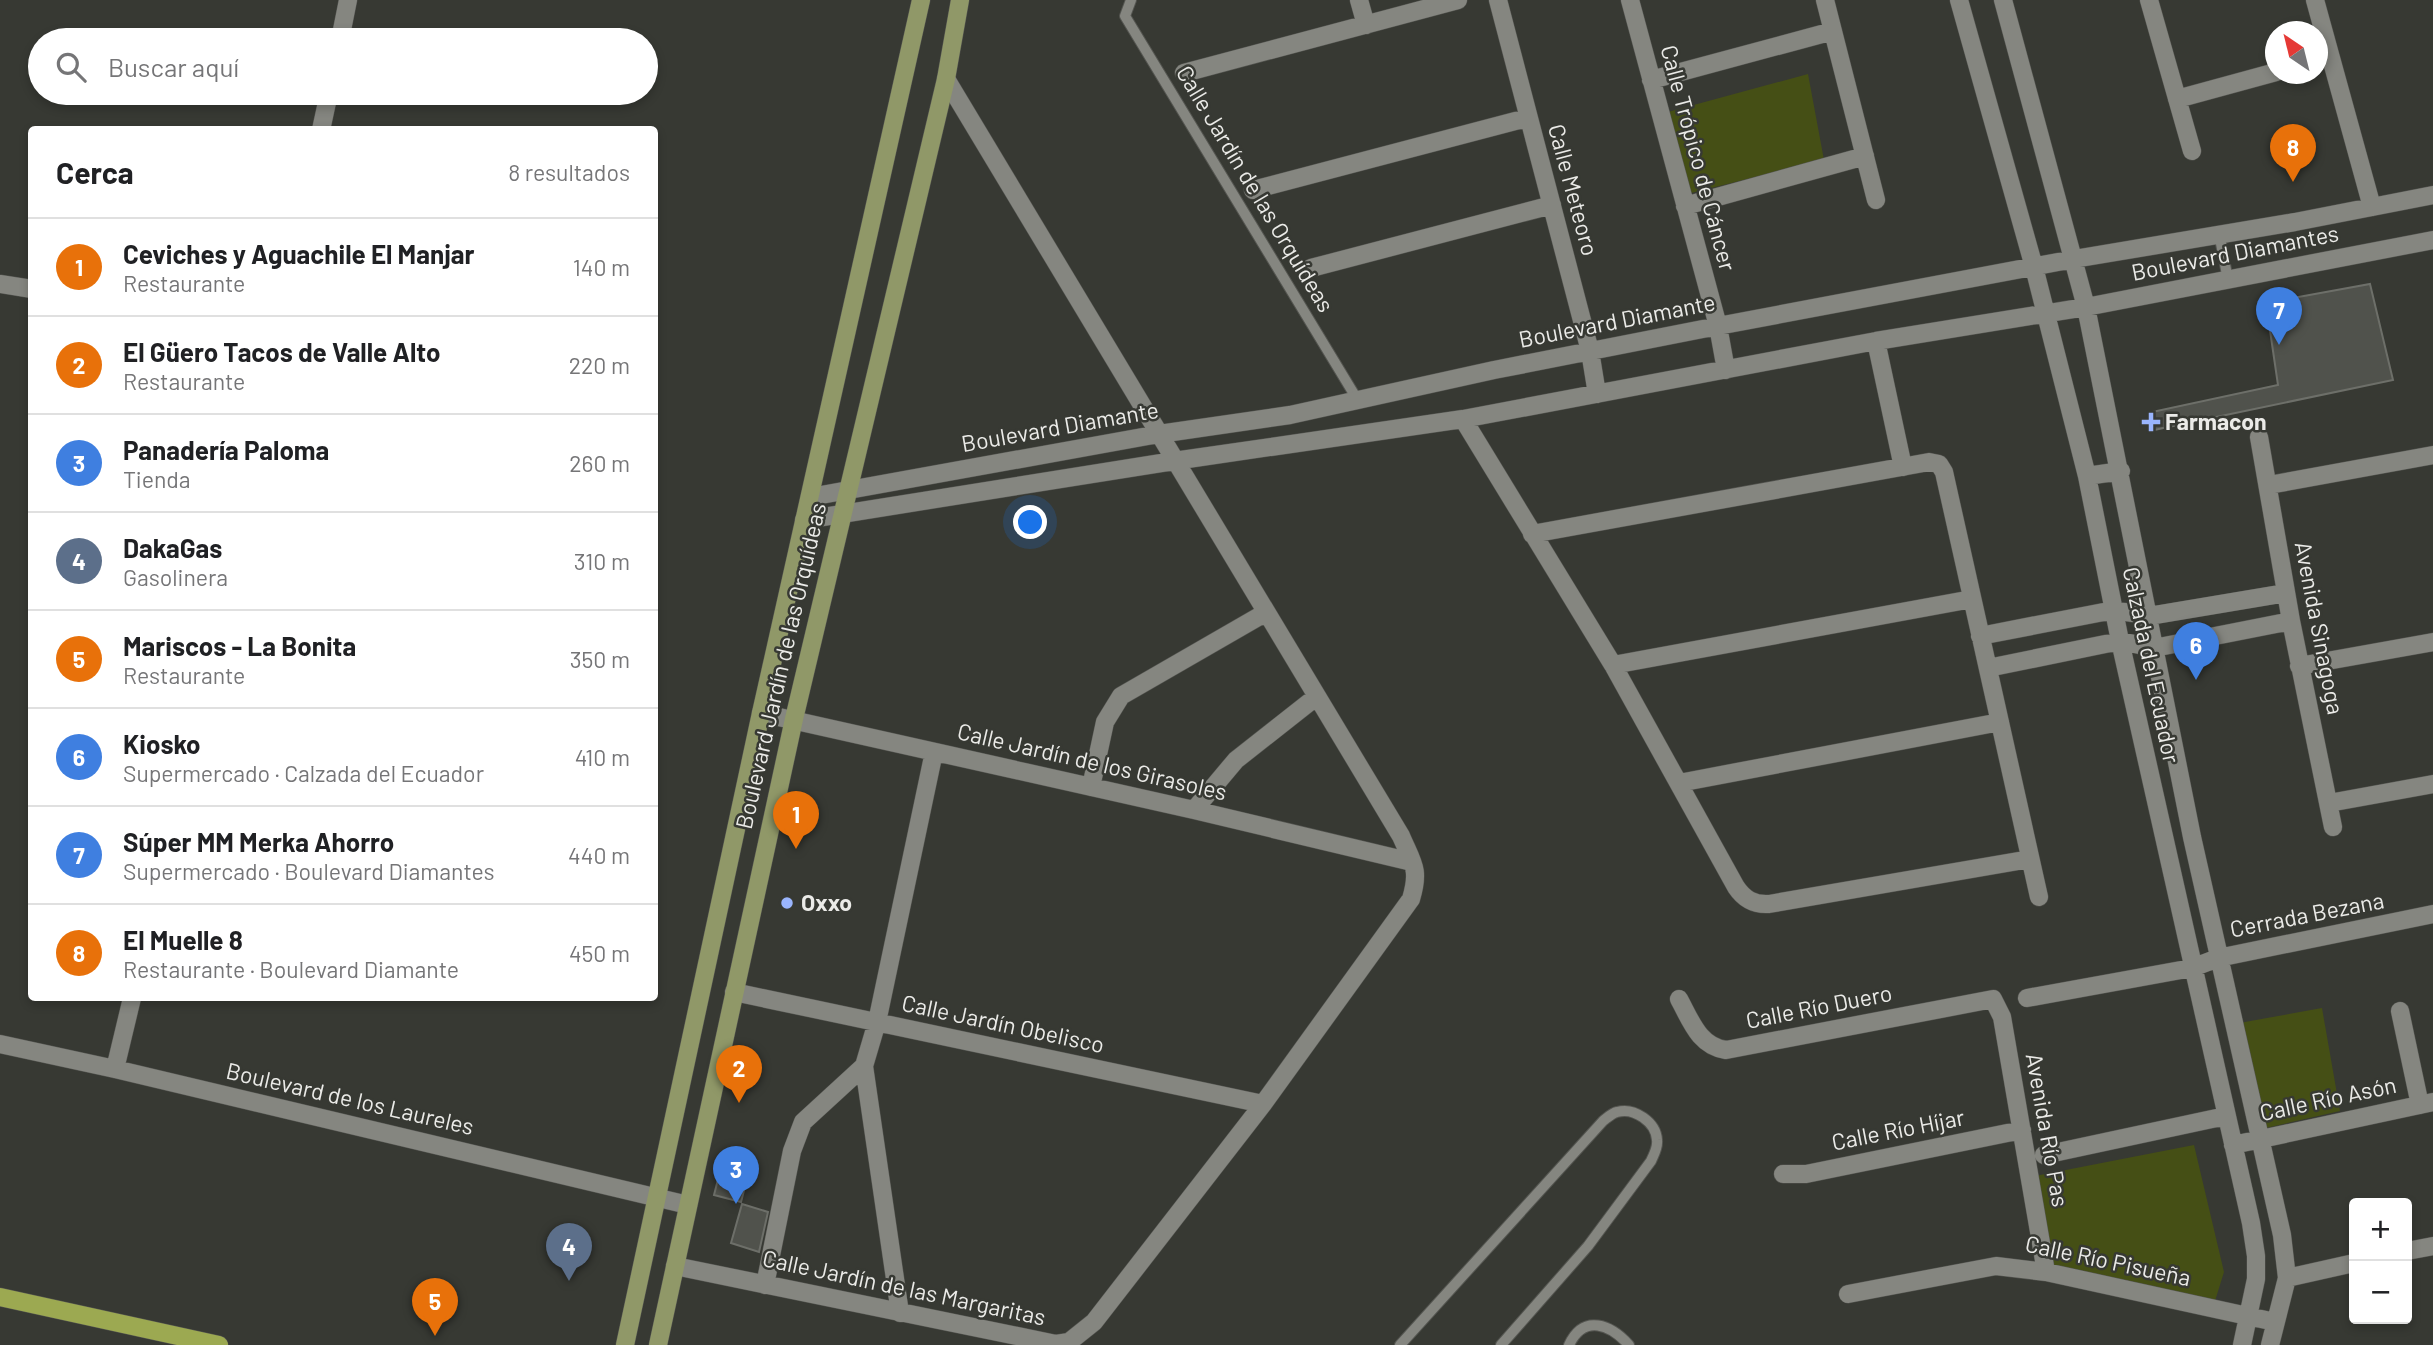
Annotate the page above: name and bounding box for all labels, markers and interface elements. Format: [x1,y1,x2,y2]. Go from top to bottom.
north arrow [2265,21,2328,84]
search box [28,28,658,105]
street label: Calle Trópico de Cáncer [1655,42,1743,274]
icon: search [52,48,90,86]
text: Buscar aquí [108,51,239,82]
street label: Calle Jardín de las Orquídeas [1171,60,1341,317]
street label: Calle Meteoro [1543,121,1605,259]
pin: 8 [2270,124,2316,182]
text: Cerca [56,154,134,190]
text: 8 resultados [508,158,630,186]
street label: Boulevard Diamantes [2129,218,2341,286]
text: Ceviches y Aguachile El Manjar [123,238,474,269]
text: 1 [75,253,83,281]
text: 140 m [573,253,630,281]
text: Restaurante [123,269,245,297]
street label: Boulevard Diamante [1516,287,1717,353]
pin: 7 [2256,287,2302,345]
text: El Güero Tacos de Valle Alto [123,336,440,367]
text: 2 [73,351,85,379]
text: 220 m [569,351,630,379]
text: Restaurante [123,367,245,395]
street label: Boulevard Diamante [959,395,1161,457]
place label: Farmacon [2165,407,2267,435]
marker: Farmacon [2143,414,2159,430]
text: Panadería Paloma [123,434,329,465]
text: 3 [73,449,85,477]
text: 260 m [569,449,630,477]
text: Tienda [123,465,190,493]
street label: Boulevard Jardín de las Orquídeas [729,500,831,832]
your location [1013,505,1047,539]
text: DakaGas [123,532,222,563]
street label: Avenida Sinagoga [2289,539,2350,717]
text: 4 [72,547,86,575]
text: 310 m [574,547,630,575]
text: Gasolinera [123,563,228,591]
street label: Calzada del Ecuador [2118,564,2187,766]
pin: 6 [2173,622,2219,680]
text: Mariscos - La Bonita [123,630,356,661]
text: 5 [73,645,85,673]
text: 350 m [570,645,630,673]
text: Restaurante [123,661,245,689]
street label: Calle Jardín de los Girasoles [955,716,1230,806]
text: Kiosko [123,728,201,759]
text: 6 [73,743,85,771]
text: 410 m [575,743,630,771]
text: Supermercado · Calzada del Ecuador [123,759,484,787]
pin: 1 [773,791,819,849]
text: Súper MM Merka Ahorro [123,826,394,857]
text: 7 [73,841,85,869]
text: 440 m [568,841,630,869]
text: Supermercado · Boulevard Diamantes [123,857,495,885]
street label: Cerrada Bezana [2227,885,2386,943]
place label: Oxxo [801,888,852,916]
marker: Oxxo [779,895,795,911]
text: El Muelle 8 [123,924,243,955]
text: 8 [73,939,85,967]
text: 450 m [569,939,630,967]
text: Restaurante · Boulevard Diamante [123,955,459,983]
street label: Calle Río Duero [1743,978,1894,1034]
street label: Calle Jardín Obelisco [899,988,1107,1058]
pin: 2 [716,1045,762,1103]
street label: Avenida Río Pas [2021,1051,2075,1209]
street label: Boulevard de los Laureles [224,1056,477,1140]
street label: Calle Río Asón [2257,1070,2399,1126]
street label: Calle Río Híjar [1829,1102,1967,1156]
pin: 3 [713,1146,759,1204]
map controls [2349,1198,2412,1324]
button: + [2349,1198,2412,1261]
pin: 4 [546,1223,592,1281]
street label: Calle Río Pisueña [2023,1229,2193,1291]
street label: Calle Jardín de las Margaritas [760,1243,1048,1331]
button: − [2349,1261,2412,1324]
pin: 5 [412,1278,458,1336]

